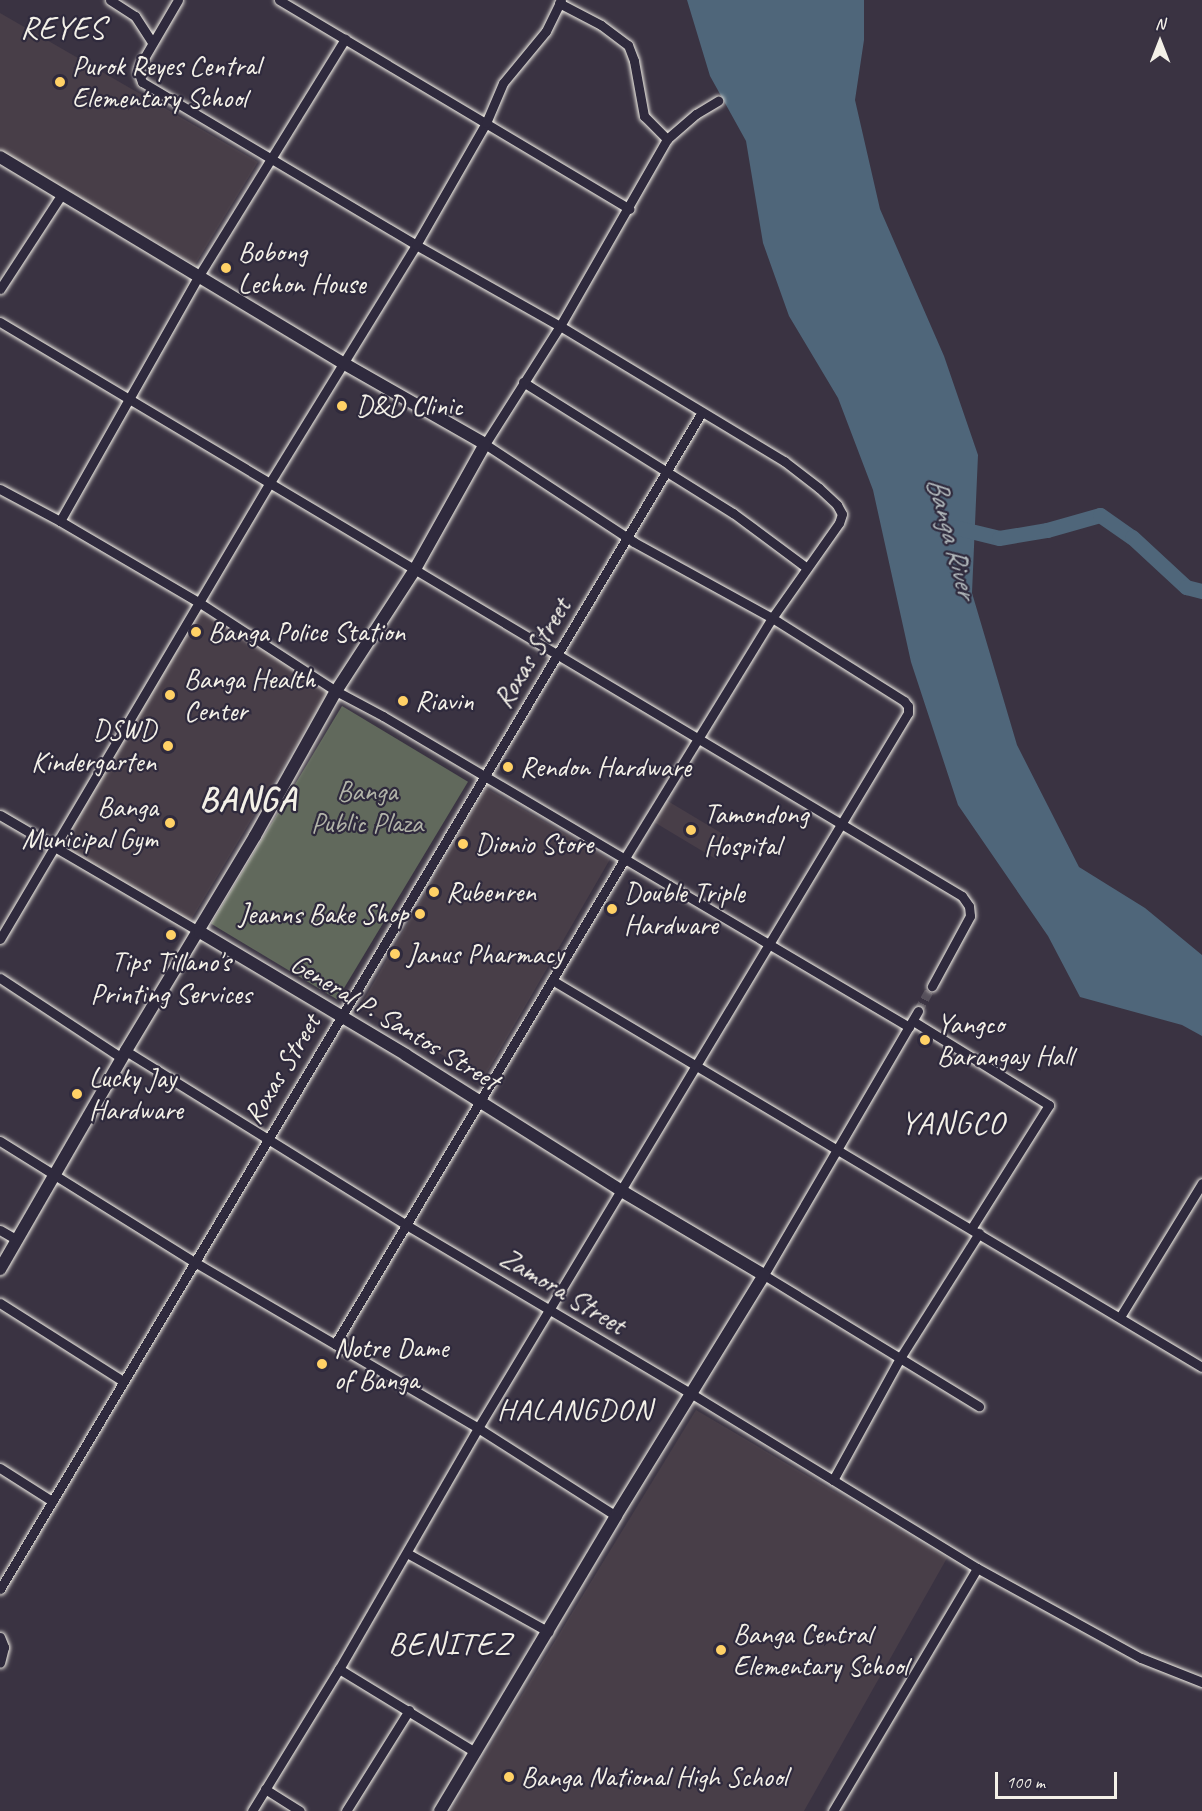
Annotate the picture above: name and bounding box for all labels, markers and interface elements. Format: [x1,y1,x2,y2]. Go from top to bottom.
district label: REYES [20,9,106,47]
north arrow [1130,12,1190,72]
text: N [1155,14,1165,34]
place label: Purok Reyes Central Elementary School [72,49,261,115]
marker: Purok Reyes Central Elementary School [53,75,67,89]
place label: Bobong Lechon House [238,235,366,301]
marker: Bobong Lechon House [219,261,233,275]
place label: D&D Clinic [356,389,463,423]
marker: D&D Clinic [333,397,351,415]
water label: Banga River [918,472,986,602]
street label: Roxas Street [486,592,578,714]
place label: Banga Police Station [208,615,406,649]
marker: Banga Police Station [189,625,203,639]
place label: Banga Health Center [184,662,314,728]
place label: Riavin [415,684,474,718]
marker: Banga Health Center [161,686,179,704]
marker: Riavin [396,694,410,708]
place label: DSWD Kindergarten [31,713,156,779]
marker: DSWD Kindergarten [161,739,175,753]
place label: Rendon Hardware [520,750,691,784]
marker: Rendon Hardware [501,760,515,774]
park label: Banga Public Plaza [311,774,423,840]
district label: BANGA [200,779,296,819]
place label: Banga Municipal Gym [20,790,158,856]
place label: Tamondong Hospital [704,797,808,863]
marker: Banga Municipal Gym [163,816,177,830]
marker: Tamondong Hospital [682,821,700,839]
place label: Dionio Store [475,827,594,861]
marker: Dionio Store [456,837,470,851]
place label: Rubenren [446,875,536,909]
place label: Double Triple Hardware [624,876,744,942]
marker: Rubenren [427,885,441,899]
place label: Jeanns Bake Shop [237,897,408,931]
marker: Double Triple Hardware [605,902,619,916]
marker: Jeanns Bake Shop [413,907,427,921]
marker: Tips Tillano's Printing Services [164,928,178,942]
place label: Janus Pharmacy [407,937,562,971]
place label: Tips Tillano's Printing Services [91,945,251,1011]
street label: General P. Santos Street [285,946,505,1098]
marker: Janus Pharmacy [388,947,402,961]
place label: Yangco Barangay Hall [937,1007,1073,1073]
street label: Roxas Street [236,1008,328,1130]
marker: Yangco Barangay Hall [918,1033,932,1047]
place label: Lucky Jay Hardware [89,1061,183,1127]
marker: Lucky Jay Hardware [70,1087,84,1101]
district label: YANGCO [901,1104,1005,1142]
street label: Zamora Street [494,1240,632,1342]
place label: Notre Dame of Banga [334,1331,449,1397]
marker: Notre Dame of Banga [315,1357,329,1371]
district label: HALANGDON [499,1391,651,1427]
place label: Banga Central Elementary School [733,1617,908,1683]
district label: BENITEZ [389,1625,511,1663]
marker: Banga Central Elementary School [714,1643,728,1657]
place label: Banga National High School [521,1760,789,1794]
scale bar [998,1760,1120,1798]
marker: Banga National High School [502,1770,516,1784]
text: 100 m [1006,1771,1045,1793]

